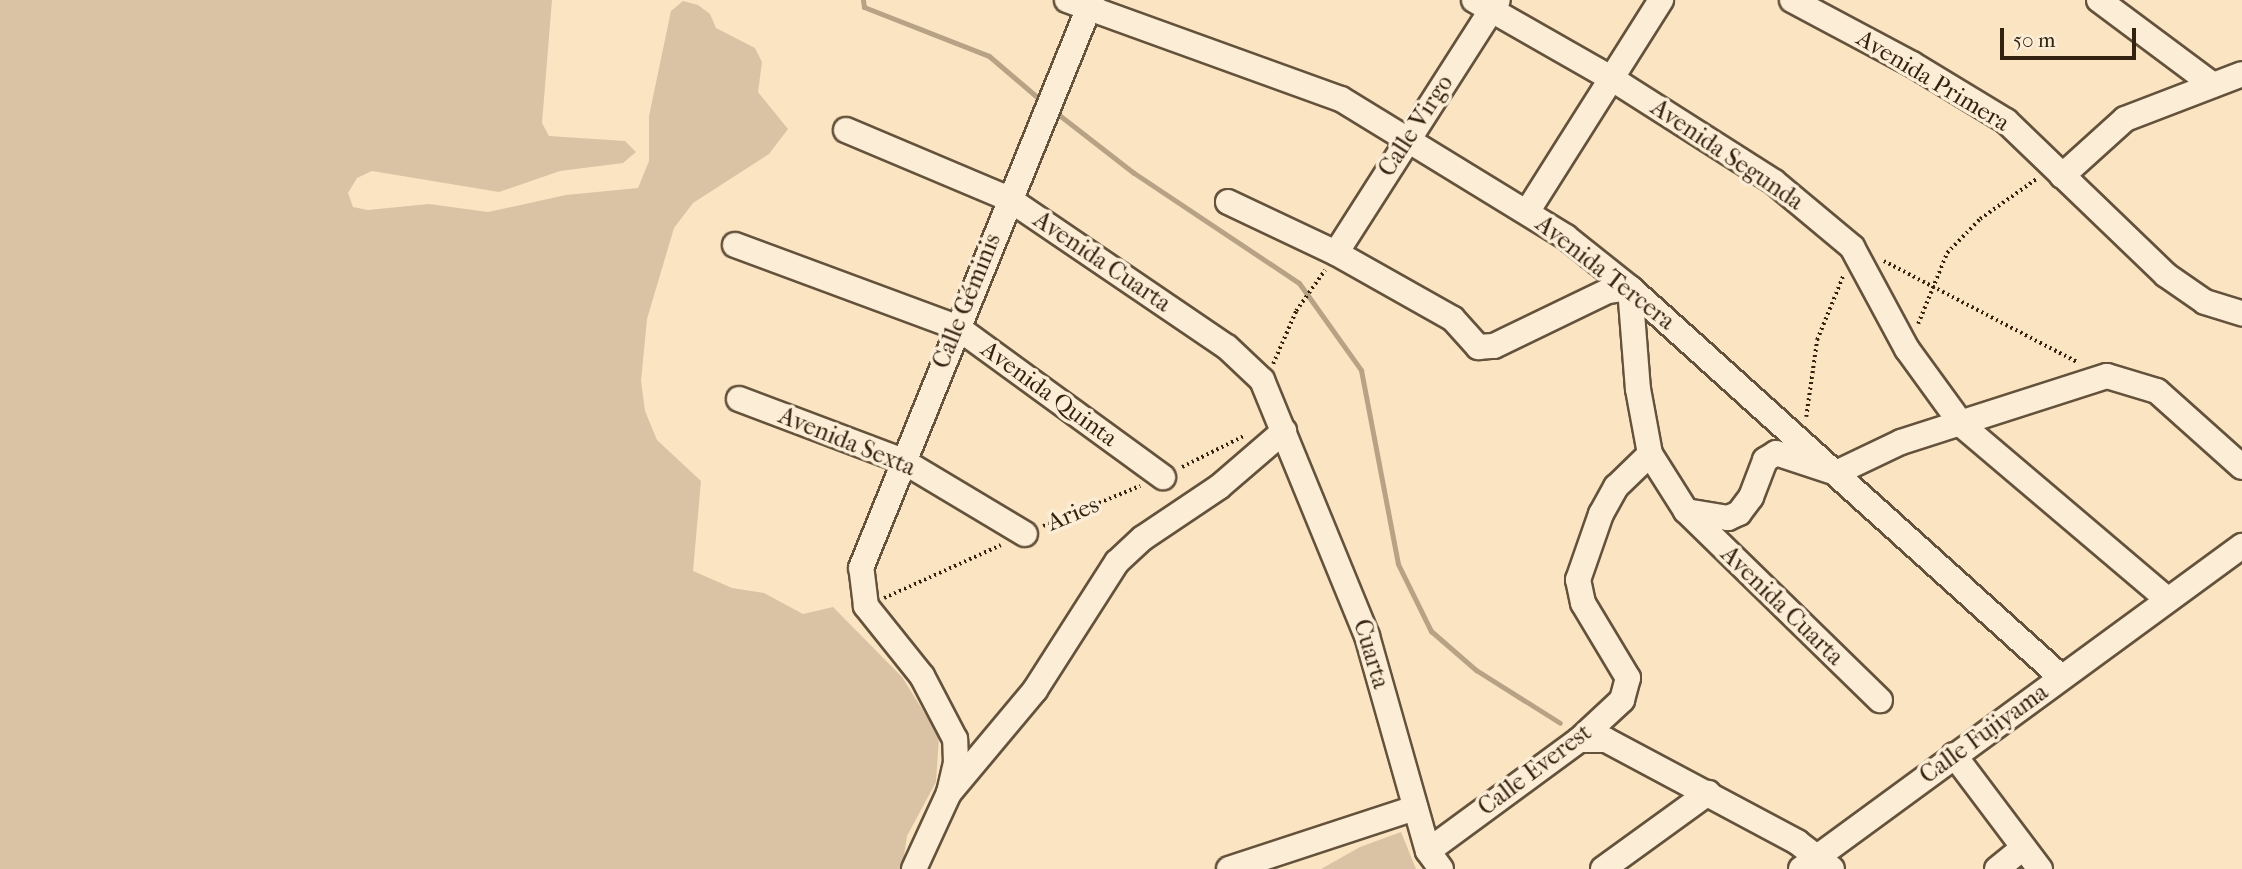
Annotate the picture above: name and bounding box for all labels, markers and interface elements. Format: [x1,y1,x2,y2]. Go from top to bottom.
scale bar [2004,14,2140,58]
street label: Avenida Primera [1851,24,2015,138]
text: 50 m [2013,28,2056,52]
street label: Calle Virgo [1373,70,1459,182]
street label: Avenida Segunda [1645,93,1809,217]
street label: Avenida Cuarta [1028,205,1176,319]
street label: Avenida Tercera [1530,210,1680,336]
street label: Calle Géminis [927,229,1007,373]
street label: Avenida Quinta [975,335,1123,453]
street label: Avenida Sexta [774,402,920,482]
street label: Aries [1043,490,1103,538]
street label: Avenida Cuarta [1715,540,1849,672]
street label: Cuarta [1347,616,1395,692]
street label: Calle Fujiyama [1914,678,2054,790]
street label: Calle Everest [1473,718,1597,822]

